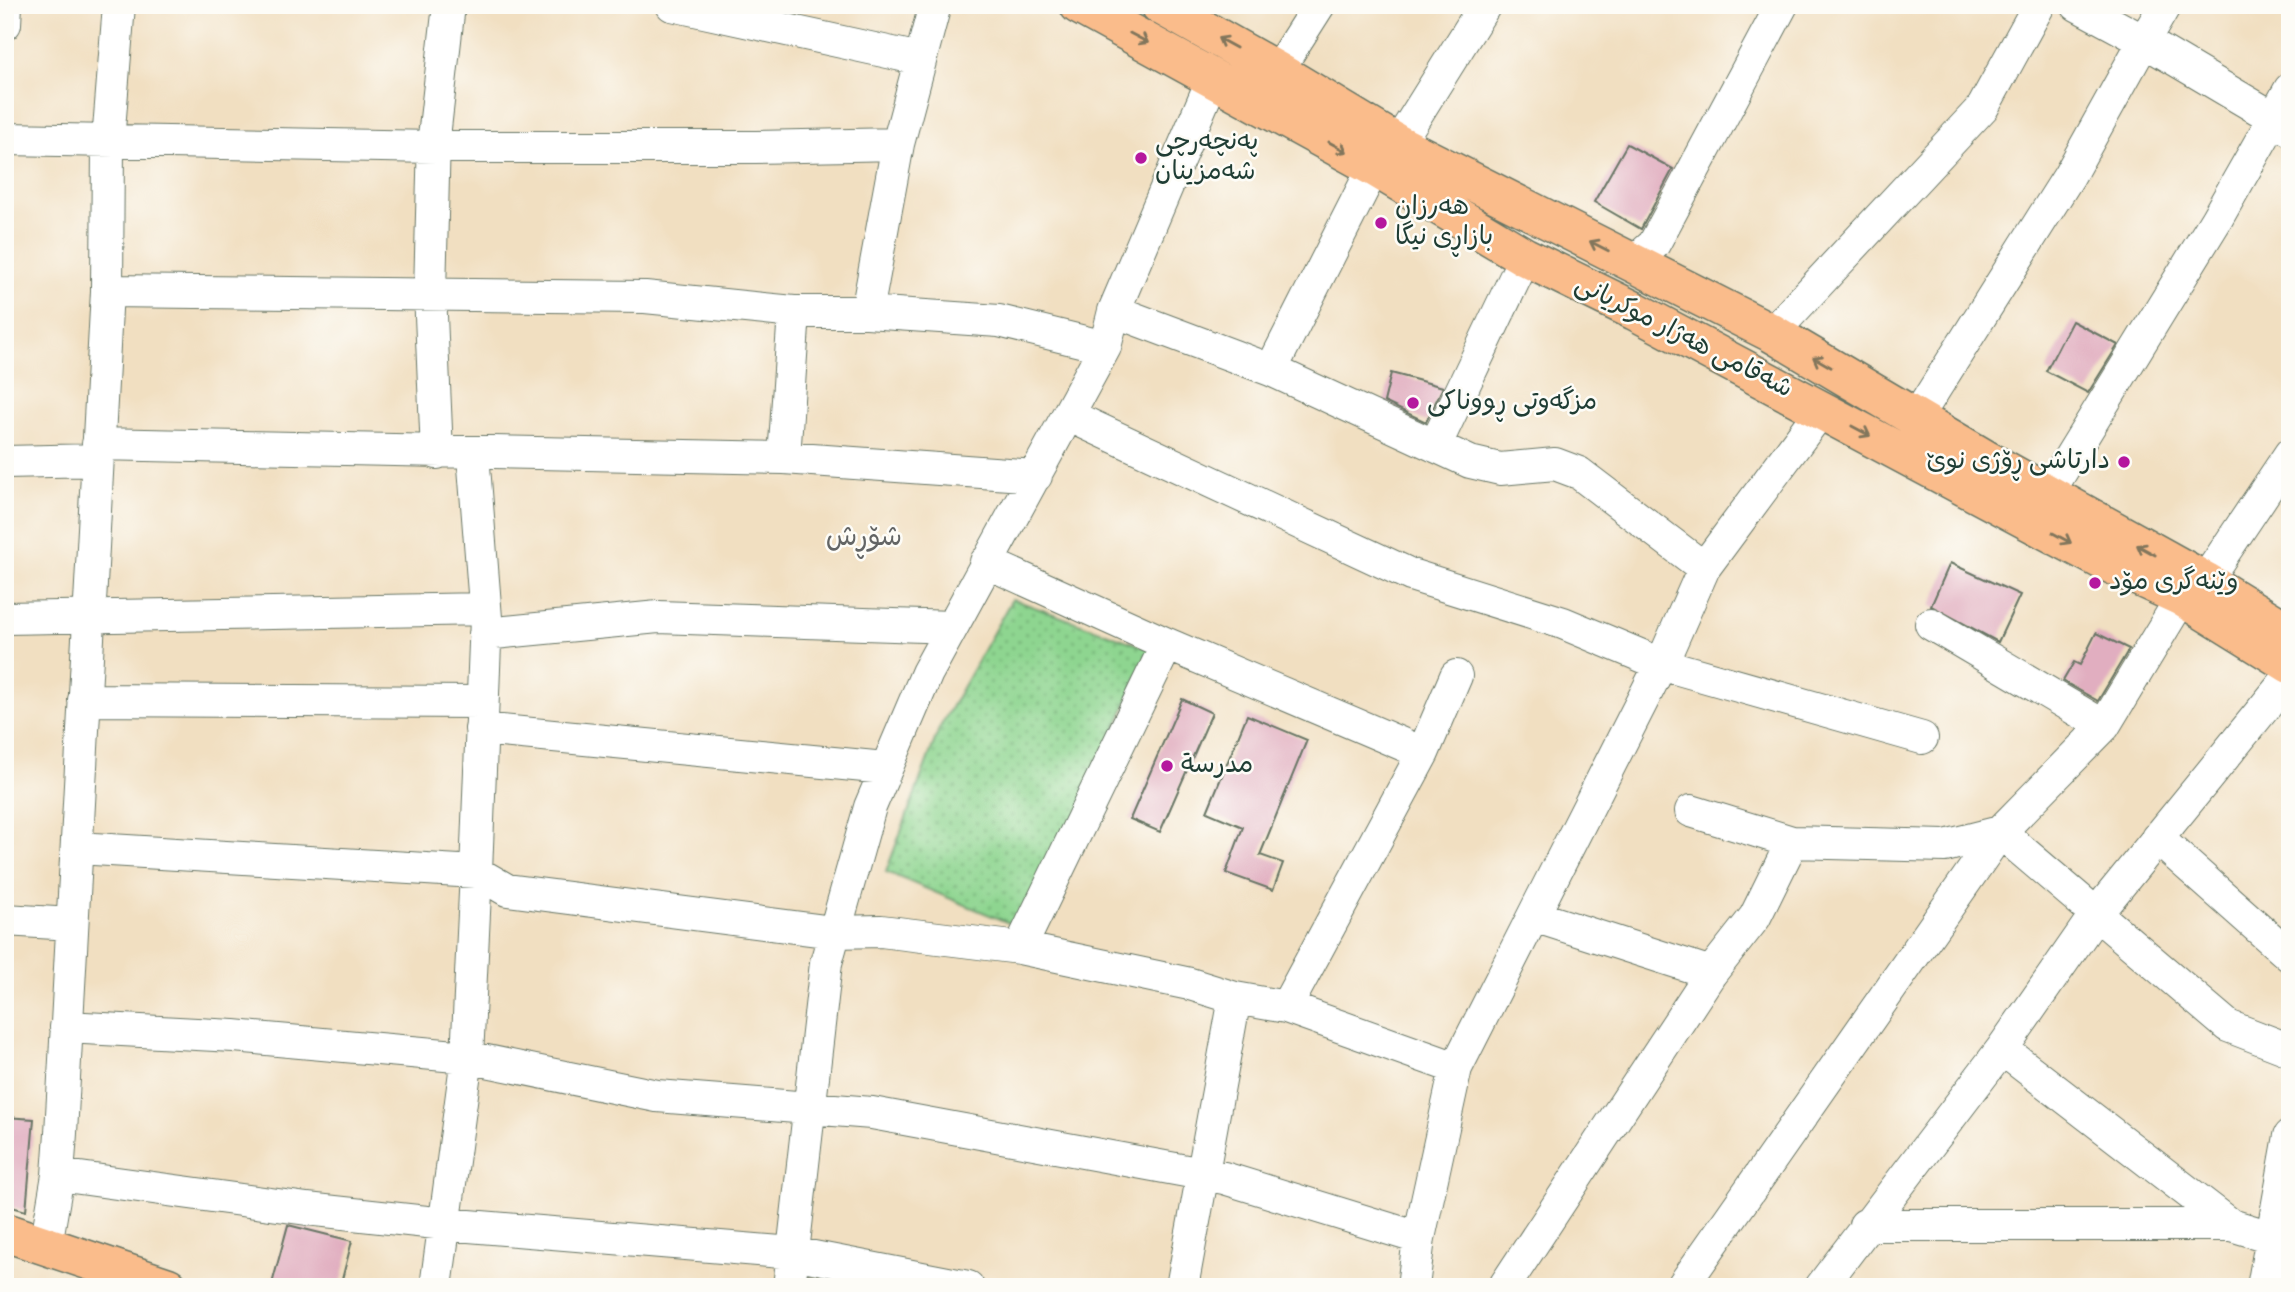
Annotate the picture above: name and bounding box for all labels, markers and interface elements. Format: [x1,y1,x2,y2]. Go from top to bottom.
one-way arrow [1128,31,1149,45]
one-way arrow [1218,36,1238,50]
place label: پەنچەرچی شەمزینان [1155,125,1259,192]
one-way arrow [1327,141,1348,154]
marker: پەنچەرچی شەمزینان [1133,150,1149,166]
place label: هەرزان بازاڕی نیگا [1395,190,1493,257]
marker: هەرزان بازاڕی نیگا [1373,215,1389,231]
one-way arrow [1589,238,1610,252]
street label: شەقامی ھەژار موکریانی [1568,267,1798,409]
one-way arrow [1813,355,1833,369]
place label: مزگەوتی ڕووناکی [1427,385,1597,422]
marker: مزگەوتی ڕووناکی [1405,395,1421,411]
one-way arrow [1850,425,1871,438]
place label: دارتاشی ڕۆژی نوێ [1926,444,2110,481]
marker: دارتاشی ڕۆژی نوێ [2116,454,2132,470]
district label: شۆڕش [826,520,902,560]
one-way arrow [2051,531,2071,545]
one-way arrow [2136,543,2157,556]
place label: وێنەگری مۆد [2109,565,2239,602]
marker: وێنەگری مۆد [2087,575,2103,591]
place label: مدرسة [1181,748,1253,785]
marker: مدرسة [1159,758,1175,774]

